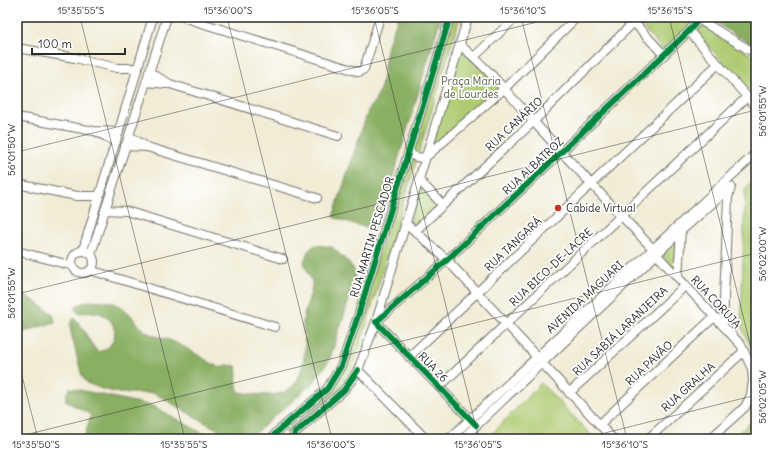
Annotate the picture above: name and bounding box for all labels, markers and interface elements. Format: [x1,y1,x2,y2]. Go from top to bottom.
text: 15°35'55"S [58,4,105,17]
text: 15°36'00"S [204,4,253,17]
text: 15°36'05"S [351,4,399,17]
text: 15°36'10"S [500,4,546,17]
text: 15°36'15"S [647,4,693,17]
scale bar [32,30,125,56]
text: 100 m [38,36,72,51]
park label: Praça Maria de Lourdes [441,74,501,101]
text: 56°01'55"W [756,85,769,137]
street label: RUA CANÁRIO [482,93,546,154]
text: 56°01'50"W [5,124,18,176]
street label: RUA ALBATROZ [500,134,566,198]
street label: RUA MARTIM PESCADOR [347,175,397,299]
place label: Cabide Virtual [566,201,636,215]
marker: Cabide Virtual [553,203,563,213]
street label: RUA TANGARÁ [481,213,545,274]
street label: RUA BICO-DE-LACRE [507,225,595,309]
text: 56°02'00"W [756,227,769,281]
street label: AVENIDA MAGUARI [544,258,627,336]
text: 56°01'55"W [5,267,18,319]
street label: RUA CORUJA [688,273,744,331]
street label: RUA SABIÁ LARANJEIRA [569,283,670,379]
street label: RUA PAVÃO [623,338,675,388]
street label: RUA 26 [415,349,451,385]
street label: RUA GRALHA [658,359,718,415]
text: 56°02'05"W [756,370,769,424]
text: 15°35'50"S [12,438,60,451]
text: 15°35'55"S [161,438,208,451]
text: 15°36'00"S [307,438,356,451]
text: 15°36'05"S [454,438,502,451]
text: 15°36'10"S [602,438,648,451]

